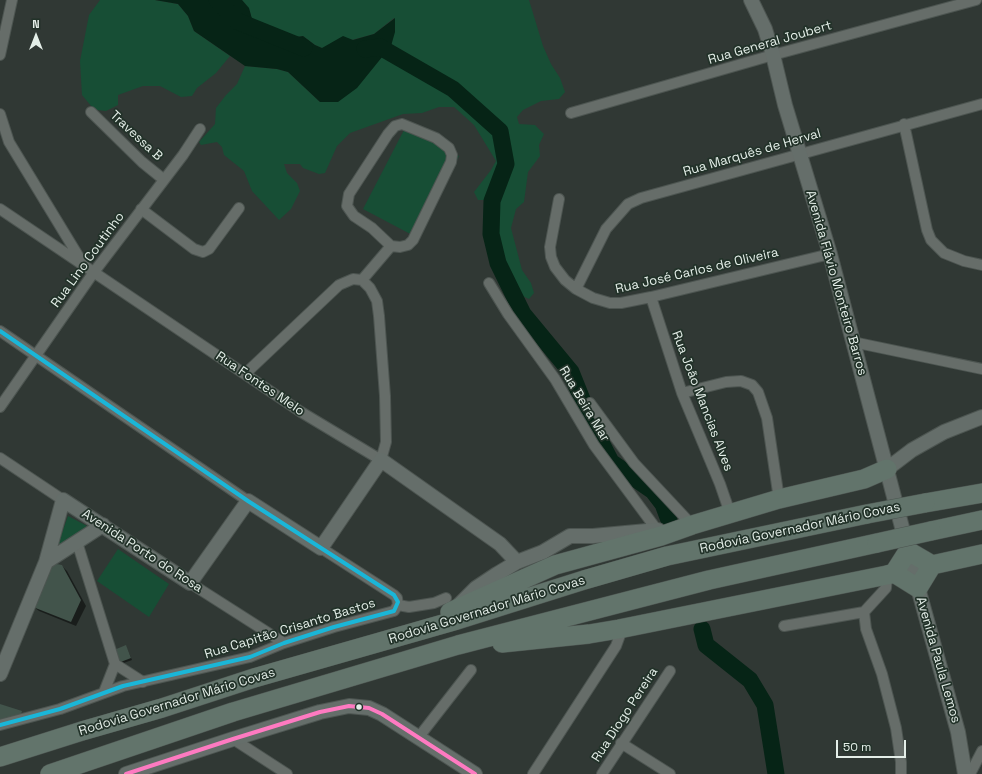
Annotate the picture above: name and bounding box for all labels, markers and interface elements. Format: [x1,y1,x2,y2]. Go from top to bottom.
north arrow [16,16,56,56]
text: N [32,17,40,31]
street label: Rua General Joubert [706,18,834,68]
street label: Travessa B [107,108,165,164]
street label: Rua Marquês de Herval [681,126,823,180]
street label: Avenida Flávio Monteiro Barros [802,189,870,377]
street label: Rua Lino Coutinho [48,209,128,311]
street label: Rua José Carlos de Oliveira [614,245,780,297]
street label: Rua João Mancias Alves [668,329,736,473]
street label: Rua Fontes Melo [213,349,307,419]
street label: Rua Beira Mar [555,363,613,445]
street label: Rodovia Governador Mário Covas [698,499,902,557]
street label: Avenida Porto do Rosa [79,506,205,596]
street label: Rodovia Governador Mário Covas [387,573,587,647]
street label: Avenida Paula Lemos [913,595,963,725]
street label: Rua Capitão Crisanto Bastos [203,596,377,662]
street label: Rodovia Governador Mário Covas [77,665,277,739]
street label: Rua Diogo Pereira [589,665,661,765]
unlabelled marker [354,702,364,712]
scale bar [838,732,908,758]
text: 50 m [843,739,871,755]

